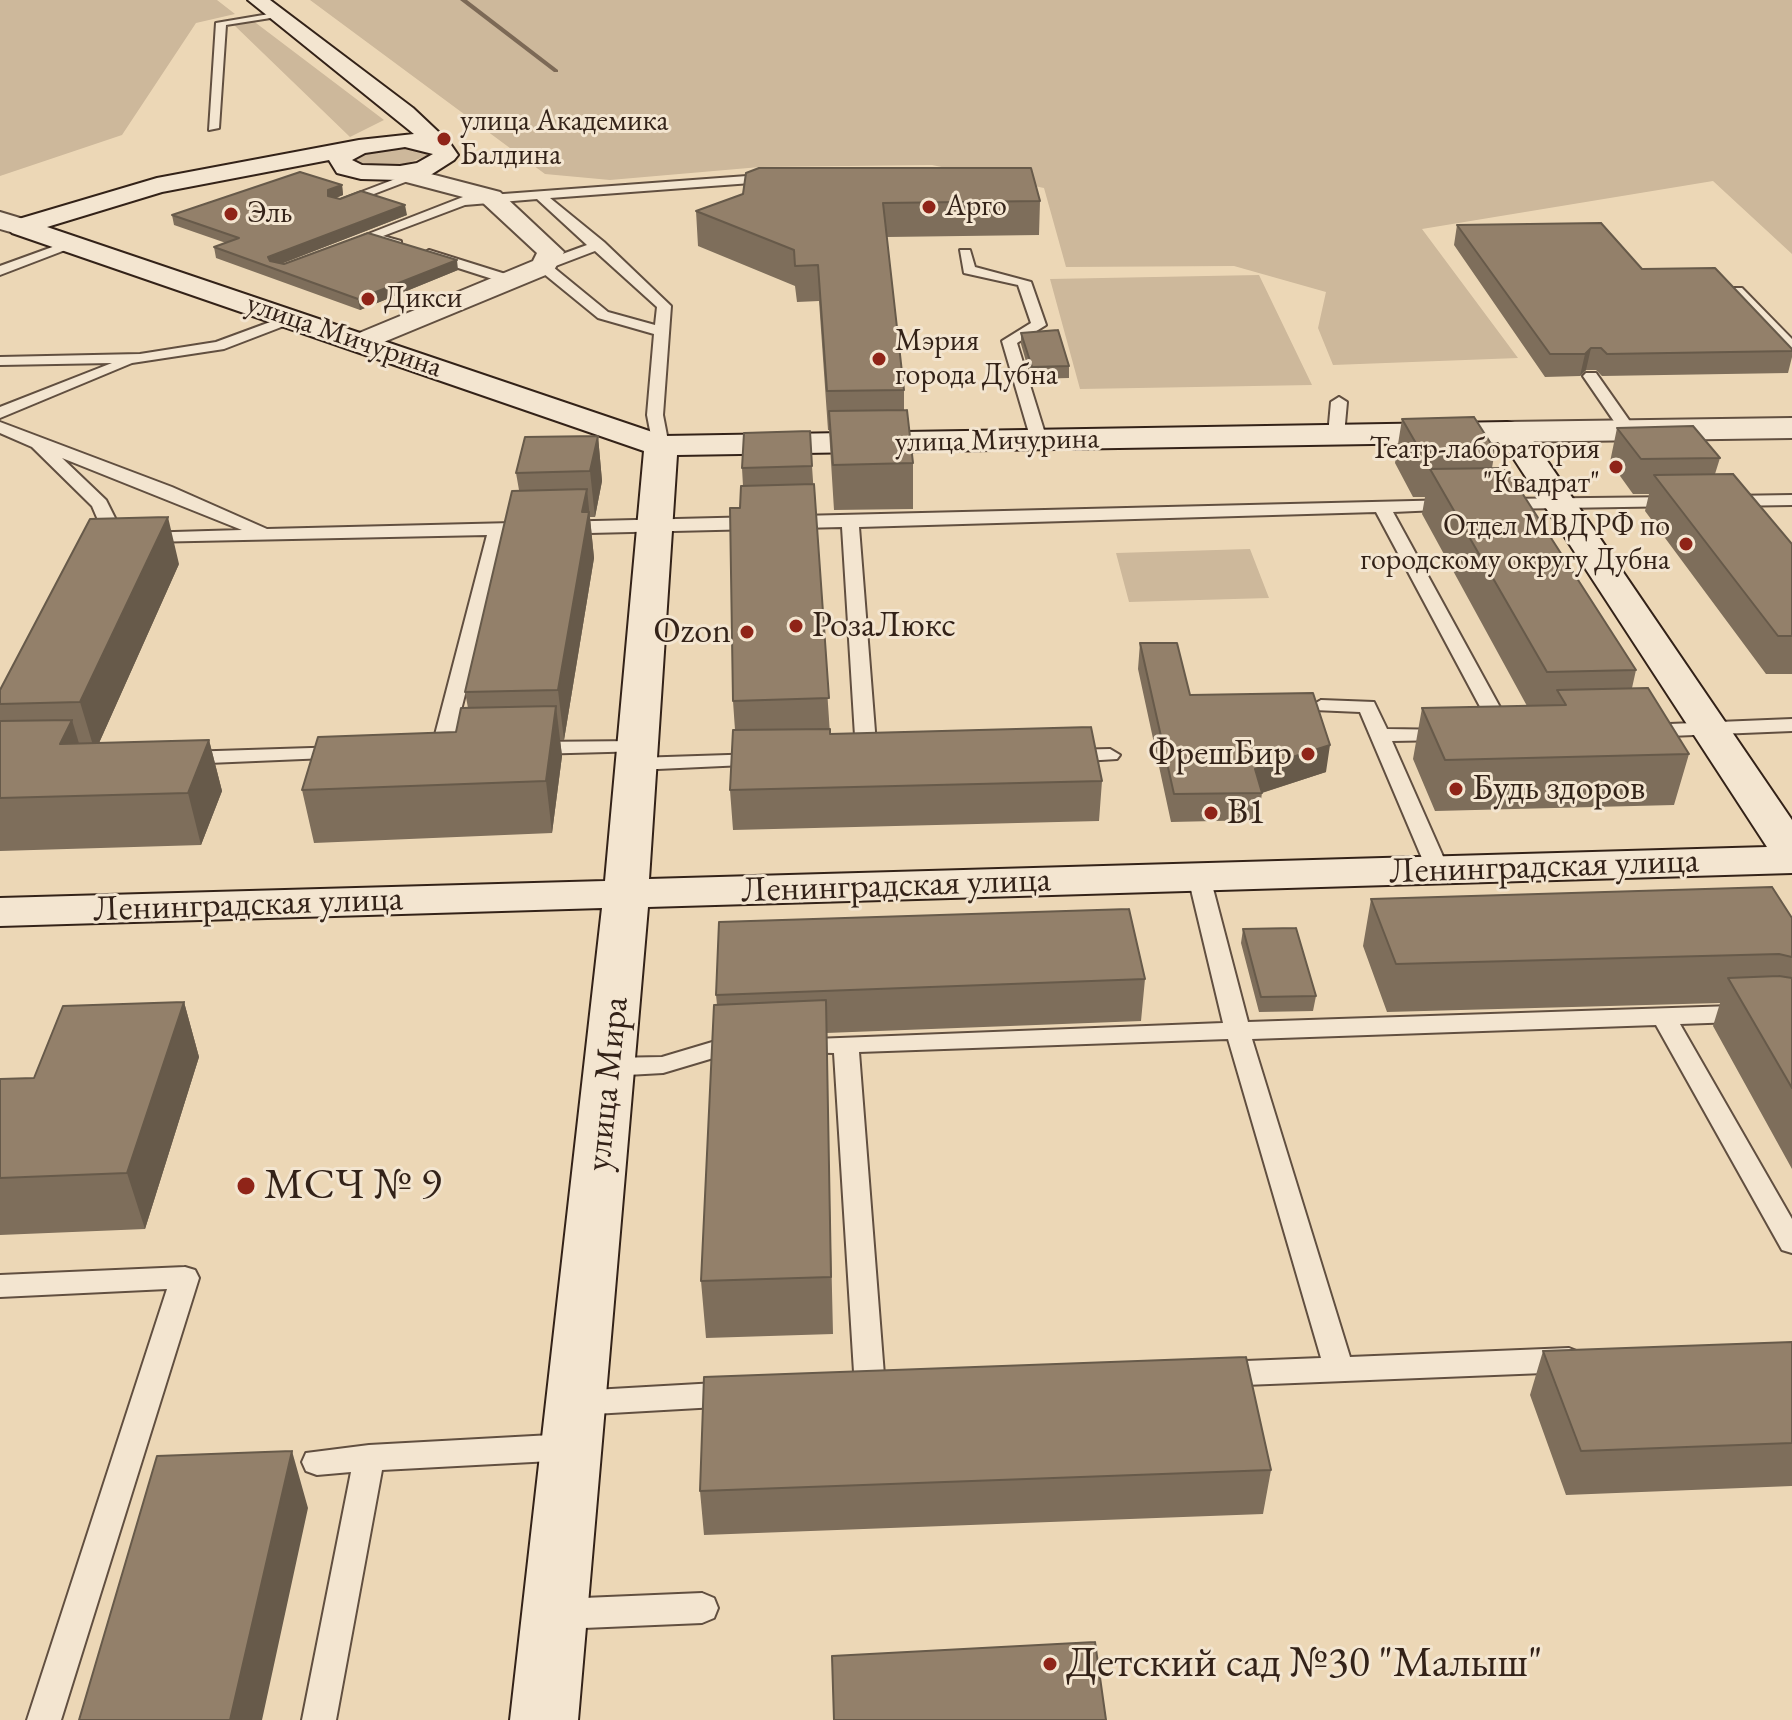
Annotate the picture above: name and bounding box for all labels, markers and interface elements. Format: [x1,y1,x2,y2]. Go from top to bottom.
place label: улица Академика Балдина [460,104,668,174]
marker: улица Академика Балдина [435,130,453,148]
place label: Арго [945,189,1007,225]
place label: Эль [247,196,292,232]
marker: Арго [920,198,938,216]
marker: Эль [222,205,240,223]
place label: Дикси [384,281,462,317]
street label: улица Мичурина [241,286,447,386]
marker: Дикси [359,290,377,308]
place label: Мэрия города Дубна [895,324,1058,394]
marker: Мэрия города Дубна [870,350,888,368]
street label: улица Мичурина [894,421,1100,461]
place label: Театр-лаборатория "Квадрат" [1369,432,1600,502]
marker: Театр-лаборатория "Квадрат" [1607,458,1625,476]
place label: Отдел МВД РФ по городскому округу Дубна [1360,509,1670,580]
marker: Отдел МВД РФ по городскому округу Дубна [1677,535,1695,553]
place label: РозаЛюкс [812,604,956,648]
place label: Ozon [653,610,731,654]
marker: РозаЛюкс [787,617,805,635]
marker: Ozon [738,623,756,641]
place label: ФрешБир [1148,732,1292,776]
marker: ФрешБир [1299,745,1317,763]
place label: Будь здоров [1472,767,1645,811]
marker: Будь здоров [1447,780,1465,798]
place label: В1 [1227,791,1265,835]
marker: В1 [1202,804,1220,822]
street label: Ленинградская улица [1388,840,1700,894]
street label: Ленинградская улица [740,859,1052,913]
street label: Ленинградская улица [92,878,404,932]
street label: улица Мира [577,995,639,1173]
place label: МСЧ № 9 [264,1160,442,1212]
marker: МСЧ № 9 [235,1175,257,1197]
place label: Детский сад №30 "Малыш" [1066,1638,1542,1690]
marker: Детский сад №30 "Малыш" [1041,1655,1059,1673]

